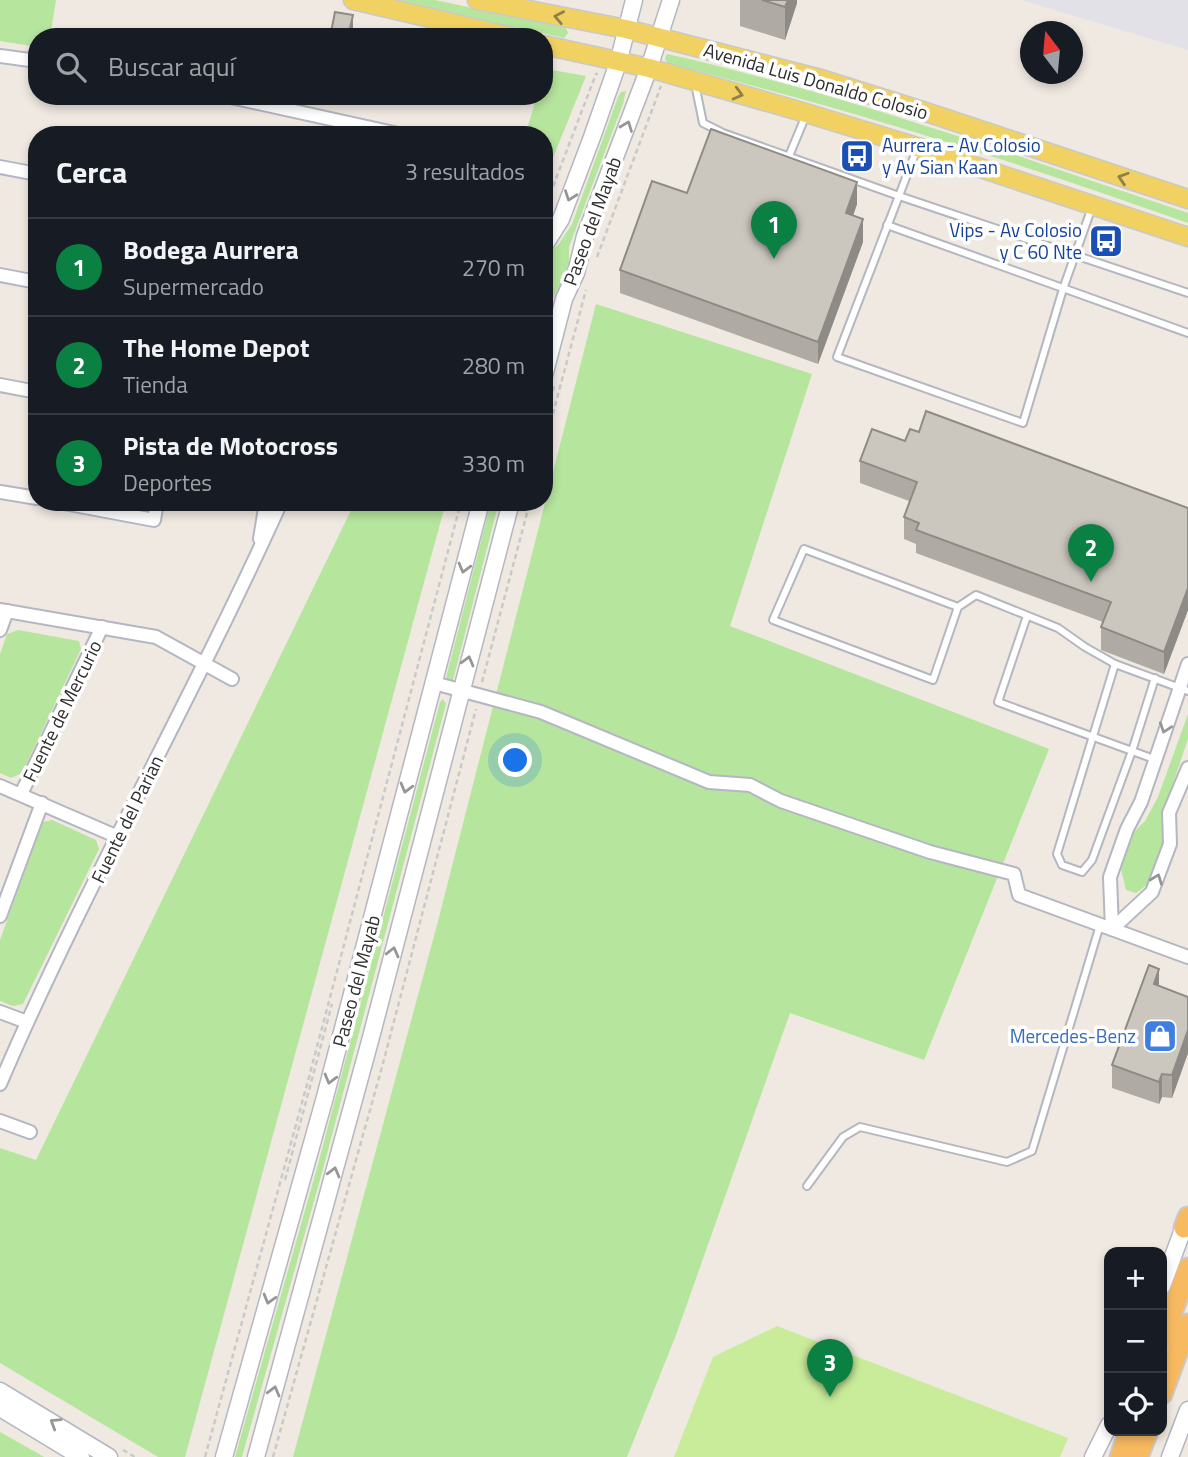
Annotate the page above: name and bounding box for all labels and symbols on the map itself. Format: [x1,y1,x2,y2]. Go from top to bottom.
one-way arrow [553,10,565,25]
north arrow [1020,21,1083,84]
street label: Avenida Luis Donaldo Colosio [701,35,932,126]
one-way arrow [732,86,744,100]
one-way arrow [618,121,632,133]
place label: Aurrera - Av Colosio y Av Sian Kaan [882,130,1041,181]
bus stop icon: Aurrera - Av Colosio y Av Sian Kaan [838,137,876,175]
street label: Paseo del Mayab [555,152,628,289]
one-way arrow [1118,172,1130,186]
one-way arrow [564,189,578,202]
pin: 1 [751,201,797,259]
place label: Vips - Av Colosio y C 60 Nte [949,215,1082,266]
bus stop icon: Vips - Av Colosio y C 60 Nte [1087,222,1125,260]
pin: 2 [1068,524,1114,582]
one-way arrow [458,562,472,574]
street label: Fuente de Mercurio [15,635,109,787]
one-way arrow [460,655,474,667]
one-way arrow [1159,722,1173,734]
your location [498,743,532,777]
street label: Fuente del Parian [83,750,170,888]
one-way arrow [400,782,414,794]
one-way arrow [1149,874,1163,886]
street label: Paseo del Mayab [324,912,387,1050]
one-way arrow [385,946,399,958]
shop icon: Mercedes-Benz [1141,1017,1179,1055]
place label: Mercedes-Benz [1010,1021,1136,1050]
one-way arrow [324,1073,338,1085]
one-way arrow [326,1166,340,1178]
one-way arrow [262,1292,277,1304]
pin: 3 [807,1339,853,1397]
one-way arrow [266,1385,280,1397]
one-way arrow [50,1419,63,1432]

